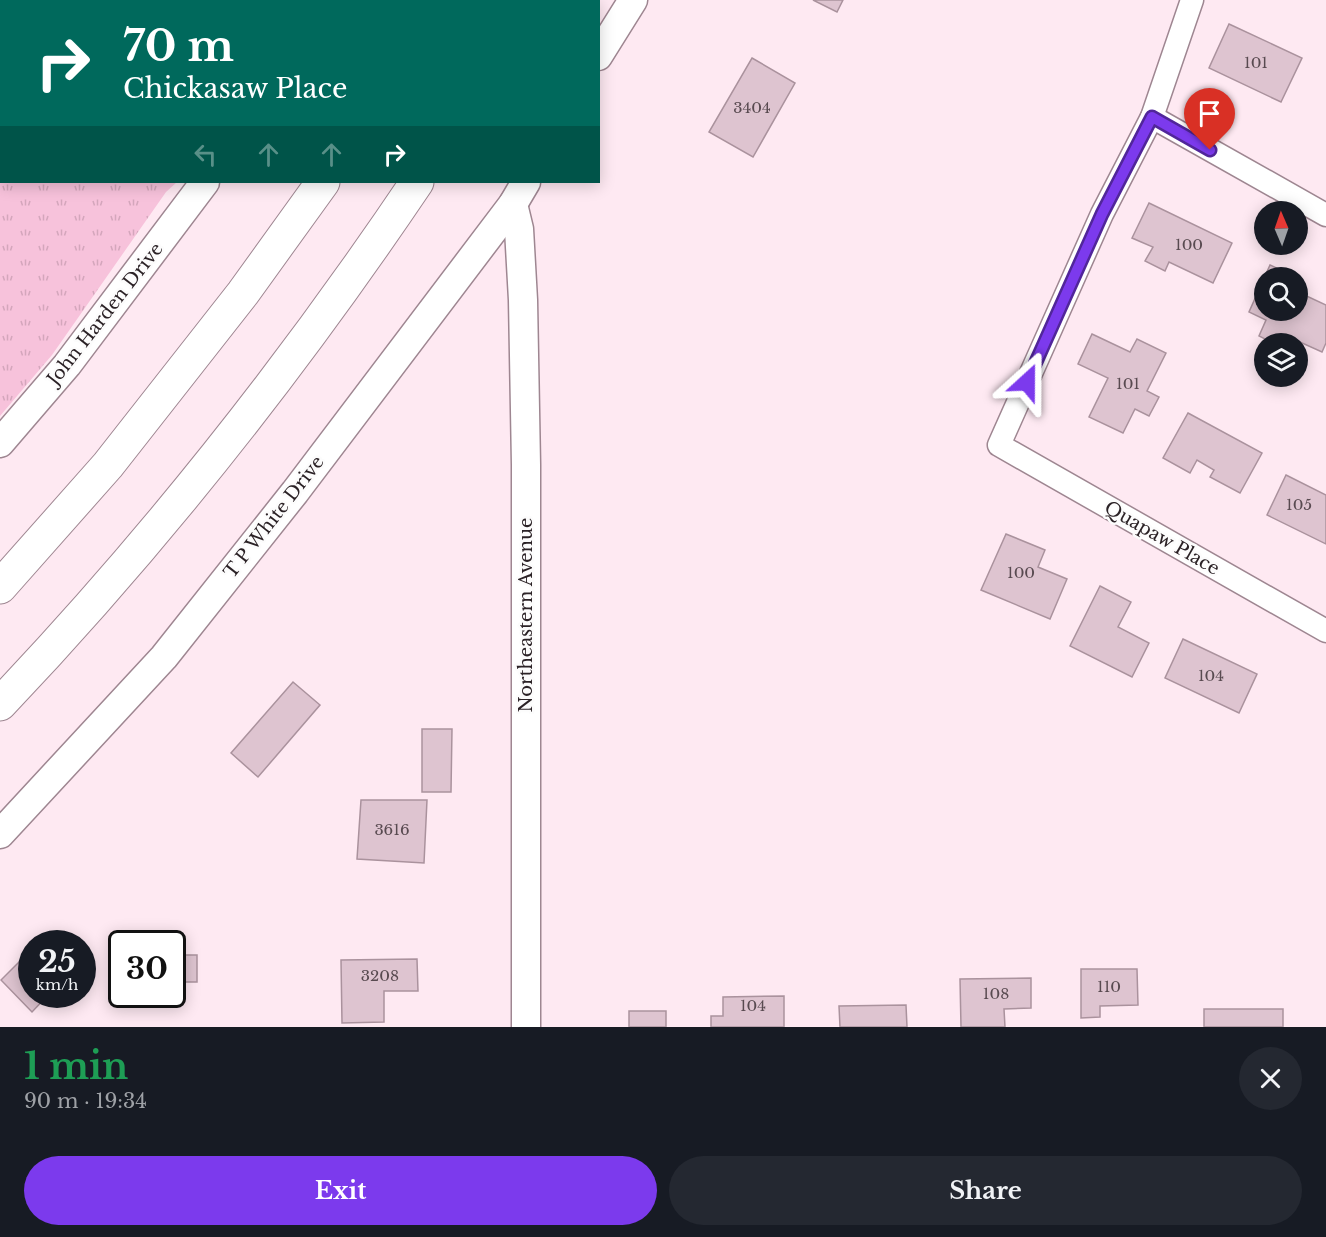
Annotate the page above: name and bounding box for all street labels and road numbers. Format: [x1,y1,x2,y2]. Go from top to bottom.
street label: John Harden Drive [41,238,167,391]
street label: T P White Drive [219,451,329,583]
street label: Quapaw Place [1101,496,1223,580]
street label: Northeastern Avenue [515,518,537,712]

